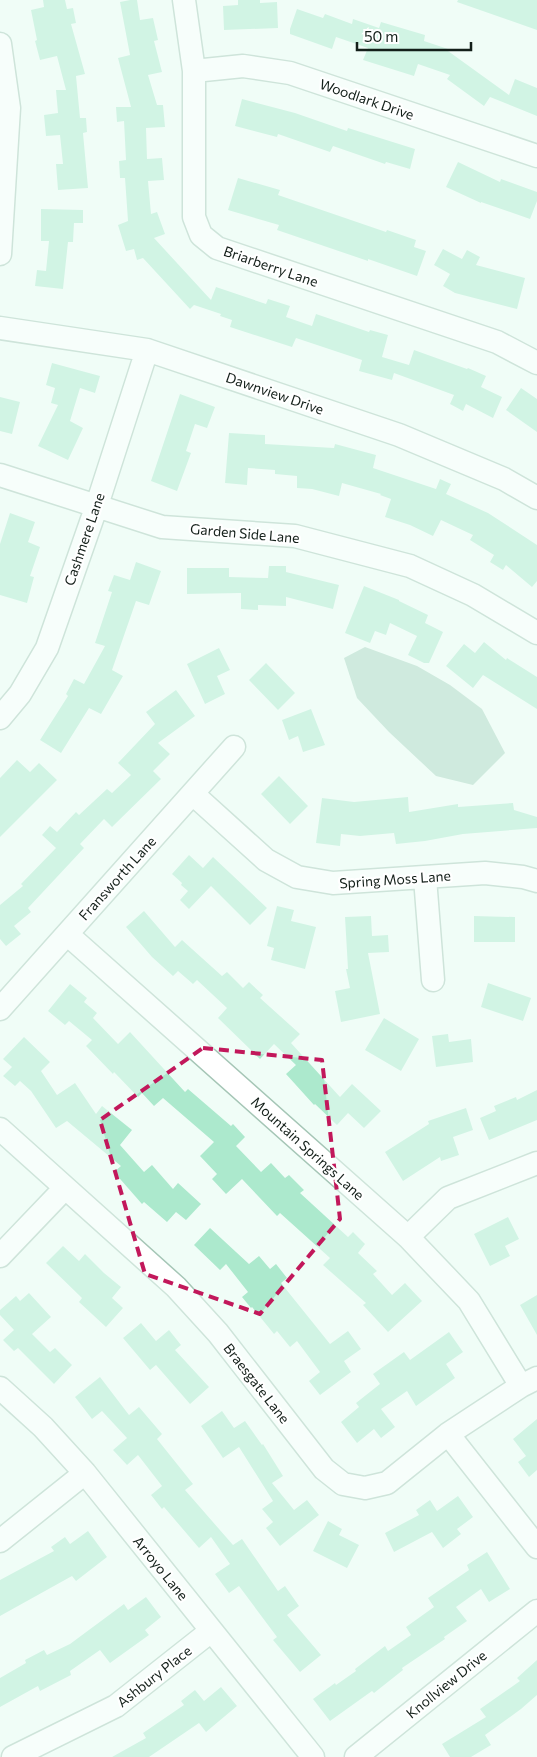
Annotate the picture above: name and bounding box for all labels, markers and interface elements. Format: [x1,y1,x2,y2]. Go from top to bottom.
scale bar [357,20,471,52]
text: 50 m [364,27,398,45]
street label: Woodlark Drive [318,75,416,123]
street label: Briarberry Lane [222,242,320,290]
street label: Dawnview Drive [224,368,326,418]
street label: Cashmere Lane [60,490,108,588]
street label: Garden Side Lane [190,520,300,546]
street label: Fransworth Lane [75,833,159,923]
street label: Spring Moss Lane [339,867,451,891]
street label: Mountain Springs Lane [248,1093,368,1203]
street label: Braesgate Lane [220,1340,294,1426]
street label: Arroyo Lane [130,1533,192,1603]
street label: Ashbury Place [113,1642,195,1710]
street label: Knollview Drive [402,1646,490,1722]

